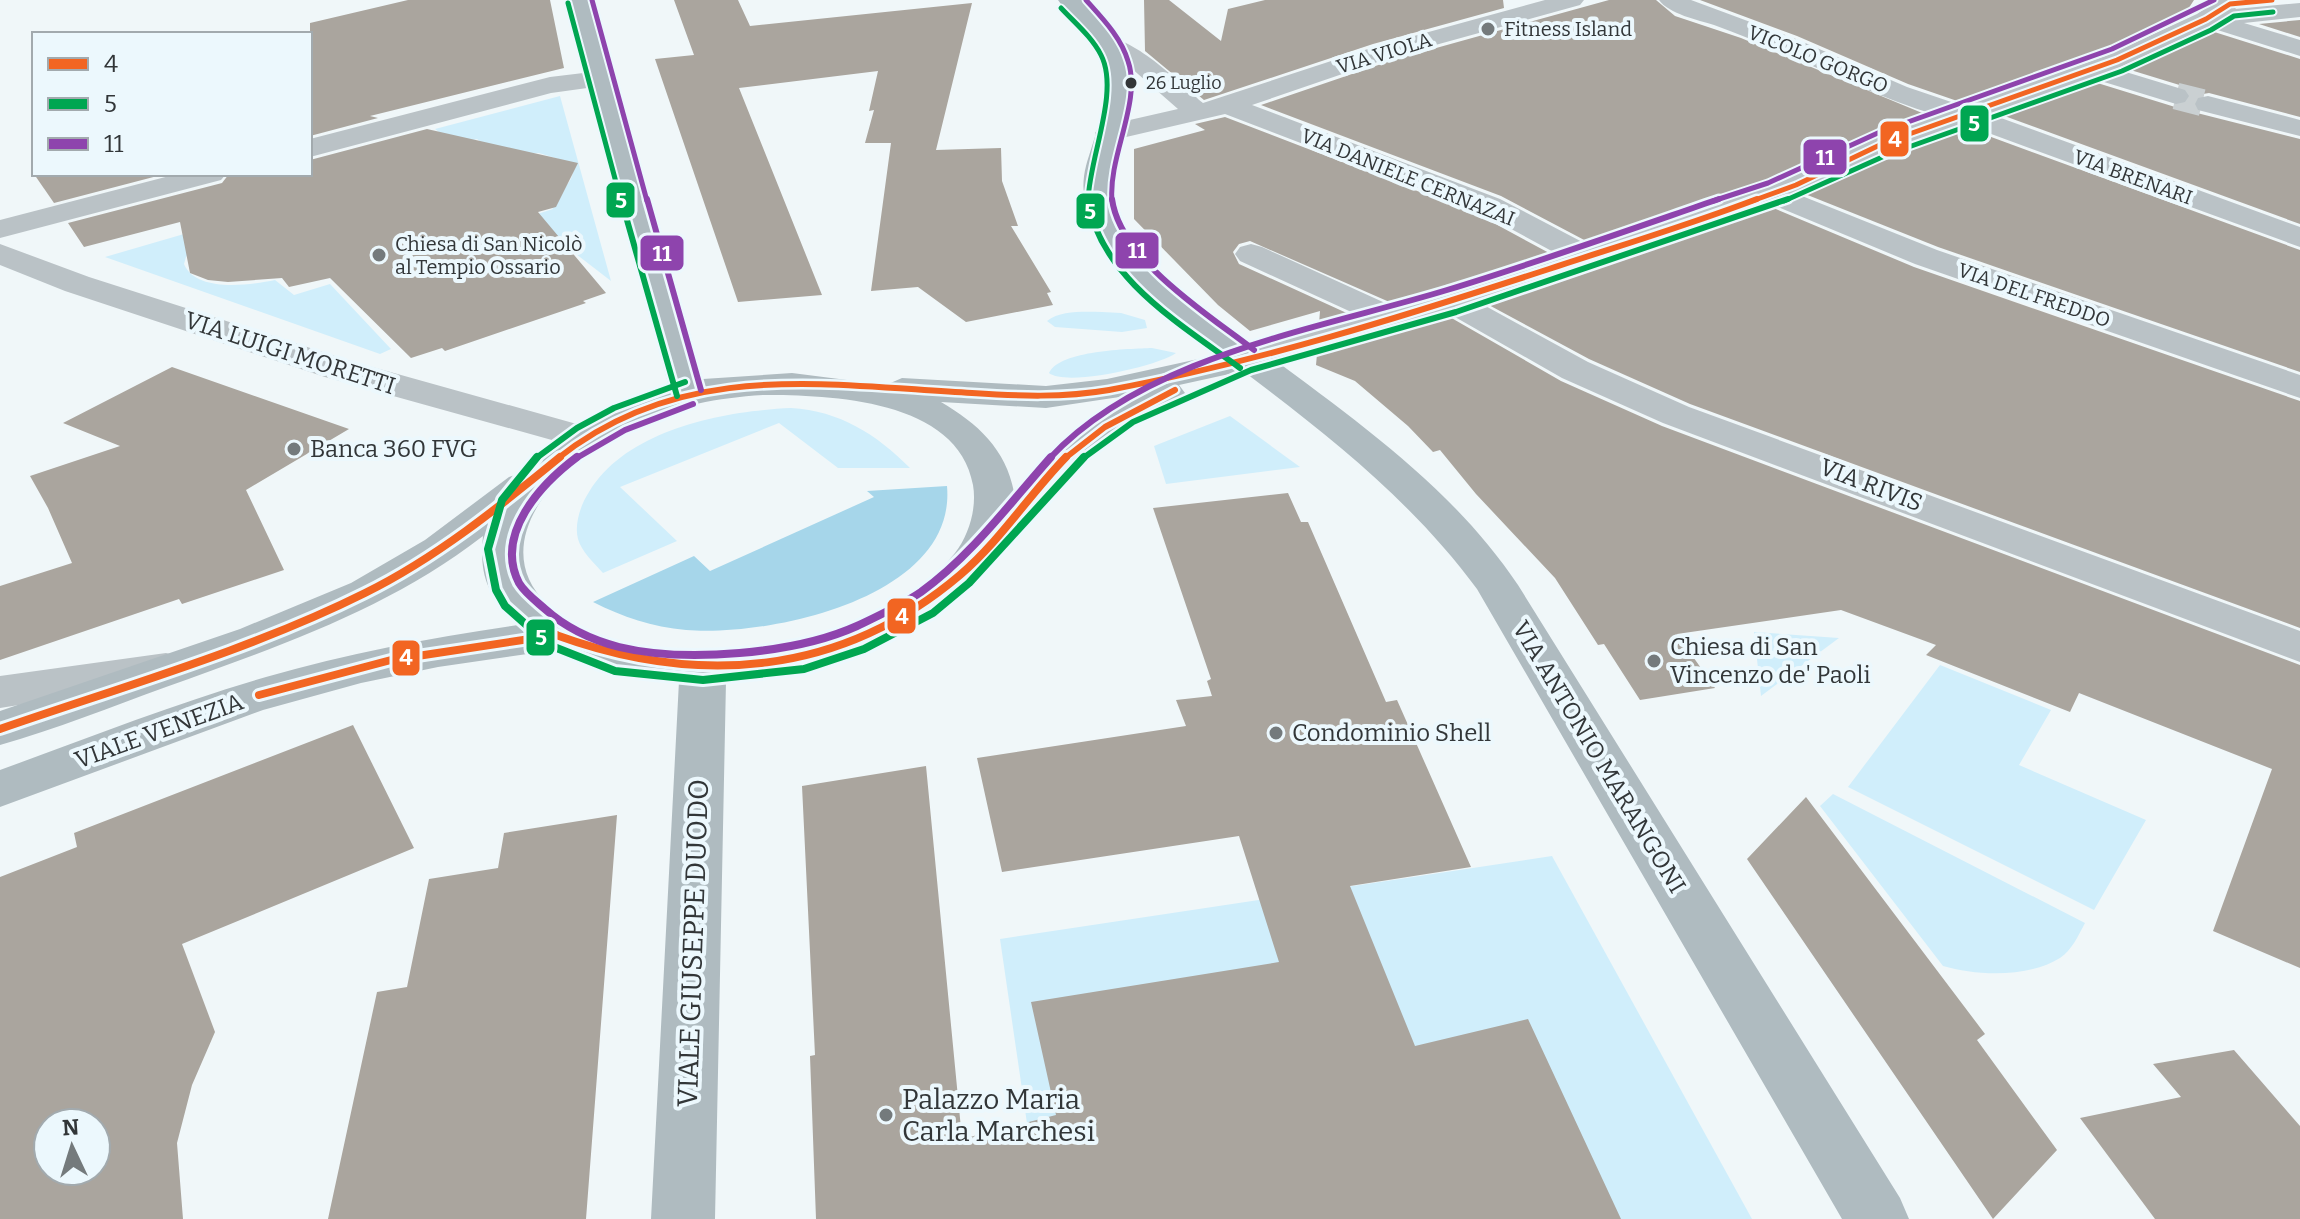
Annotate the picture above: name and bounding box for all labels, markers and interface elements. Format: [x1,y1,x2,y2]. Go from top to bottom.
place label: Fitness Island [1504,17,1632,41]
marker: Fitness Island [1479,20,1497,38]
street label: VICOLO GORGO [1744,20,1892,98]
street label: VIA VIOLA [1334,27,1435,79]
legend [32,32,312,176]
text: 4 [104,50,118,78]
place label: 26 Luglio [1146,72,1221,94]
marker: 26 Luglio [1123,75,1139,91]
text: 5 [104,90,117,118]
line badge: 5 [1959,104,1990,143]
text: 5 [1968,110,1980,137]
line badge: 4 [1879,120,1910,158]
street label: VIA DANIELE CERNAZAI [1298,123,1518,231]
text: 4 [1888,126,1902,153]
text: 11 [104,130,124,158]
line badge: 11 [1802,138,1848,176]
text: 11 [1815,144,1835,171]
street label: VIA BRENARI [2070,144,2196,210]
line badge: 5 [605,181,636,219]
text: 5 [615,187,627,214]
line badge: 5 [1075,192,1106,230]
text: 5 [1084,198,1096,225]
line badge: 11 [1114,231,1160,270]
place label: Chiesa di San Nicolò al Tempio Ossario [395,232,583,279]
line badge: 11 [639,234,685,272]
text: 11 [1127,237,1147,264]
text: 11 [652,240,672,267]
marker: Chiesa di San Nicolò al Tempio Ossario [370,246,388,264]
street label: VIA DEL FREDDO [1955,258,2113,332]
street label: VIA LUIGI MORETTI [181,306,399,400]
place label: Banca 360 FVG [310,435,477,463]
marker: Banca 360 FVG [285,440,303,458]
street label: VIA RIVIS [1816,453,1926,517]
line badge: 4 [886,597,917,635]
text: 4 [895,603,909,630]
street label: VIA ANTONIO MARANGONI [1507,616,1691,898]
line badge: 5 [525,618,556,657]
text: 5 [535,624,547,651]
place label: Chiesa di San Vincenzo de' Paoli [1670,633,1871,689]
line badge: 4 [391,639,421,677]
text: 4 [399,644,413,671]
marker: Chiesa di San Vincenzo de' Paoli [1645,652,1663,670]
street label: VIALE VENEZIA [71,688,247,774]
place label: Condominio Shell [1292,719,1491,747]
marker: Condominio Shell [1267,724,1285,742]
street label: VIALE GIUSEPPE DUODO [671,778,715,1108]
place label: Palazzo Maria Carla Marchesi [902,1083,1095,1148]
marker: Palazzo Maria Carla Marchesi [877,1106,895,1124]
north arrow [32,1107,112,1187]
text: N [61,1113,80,1142]

